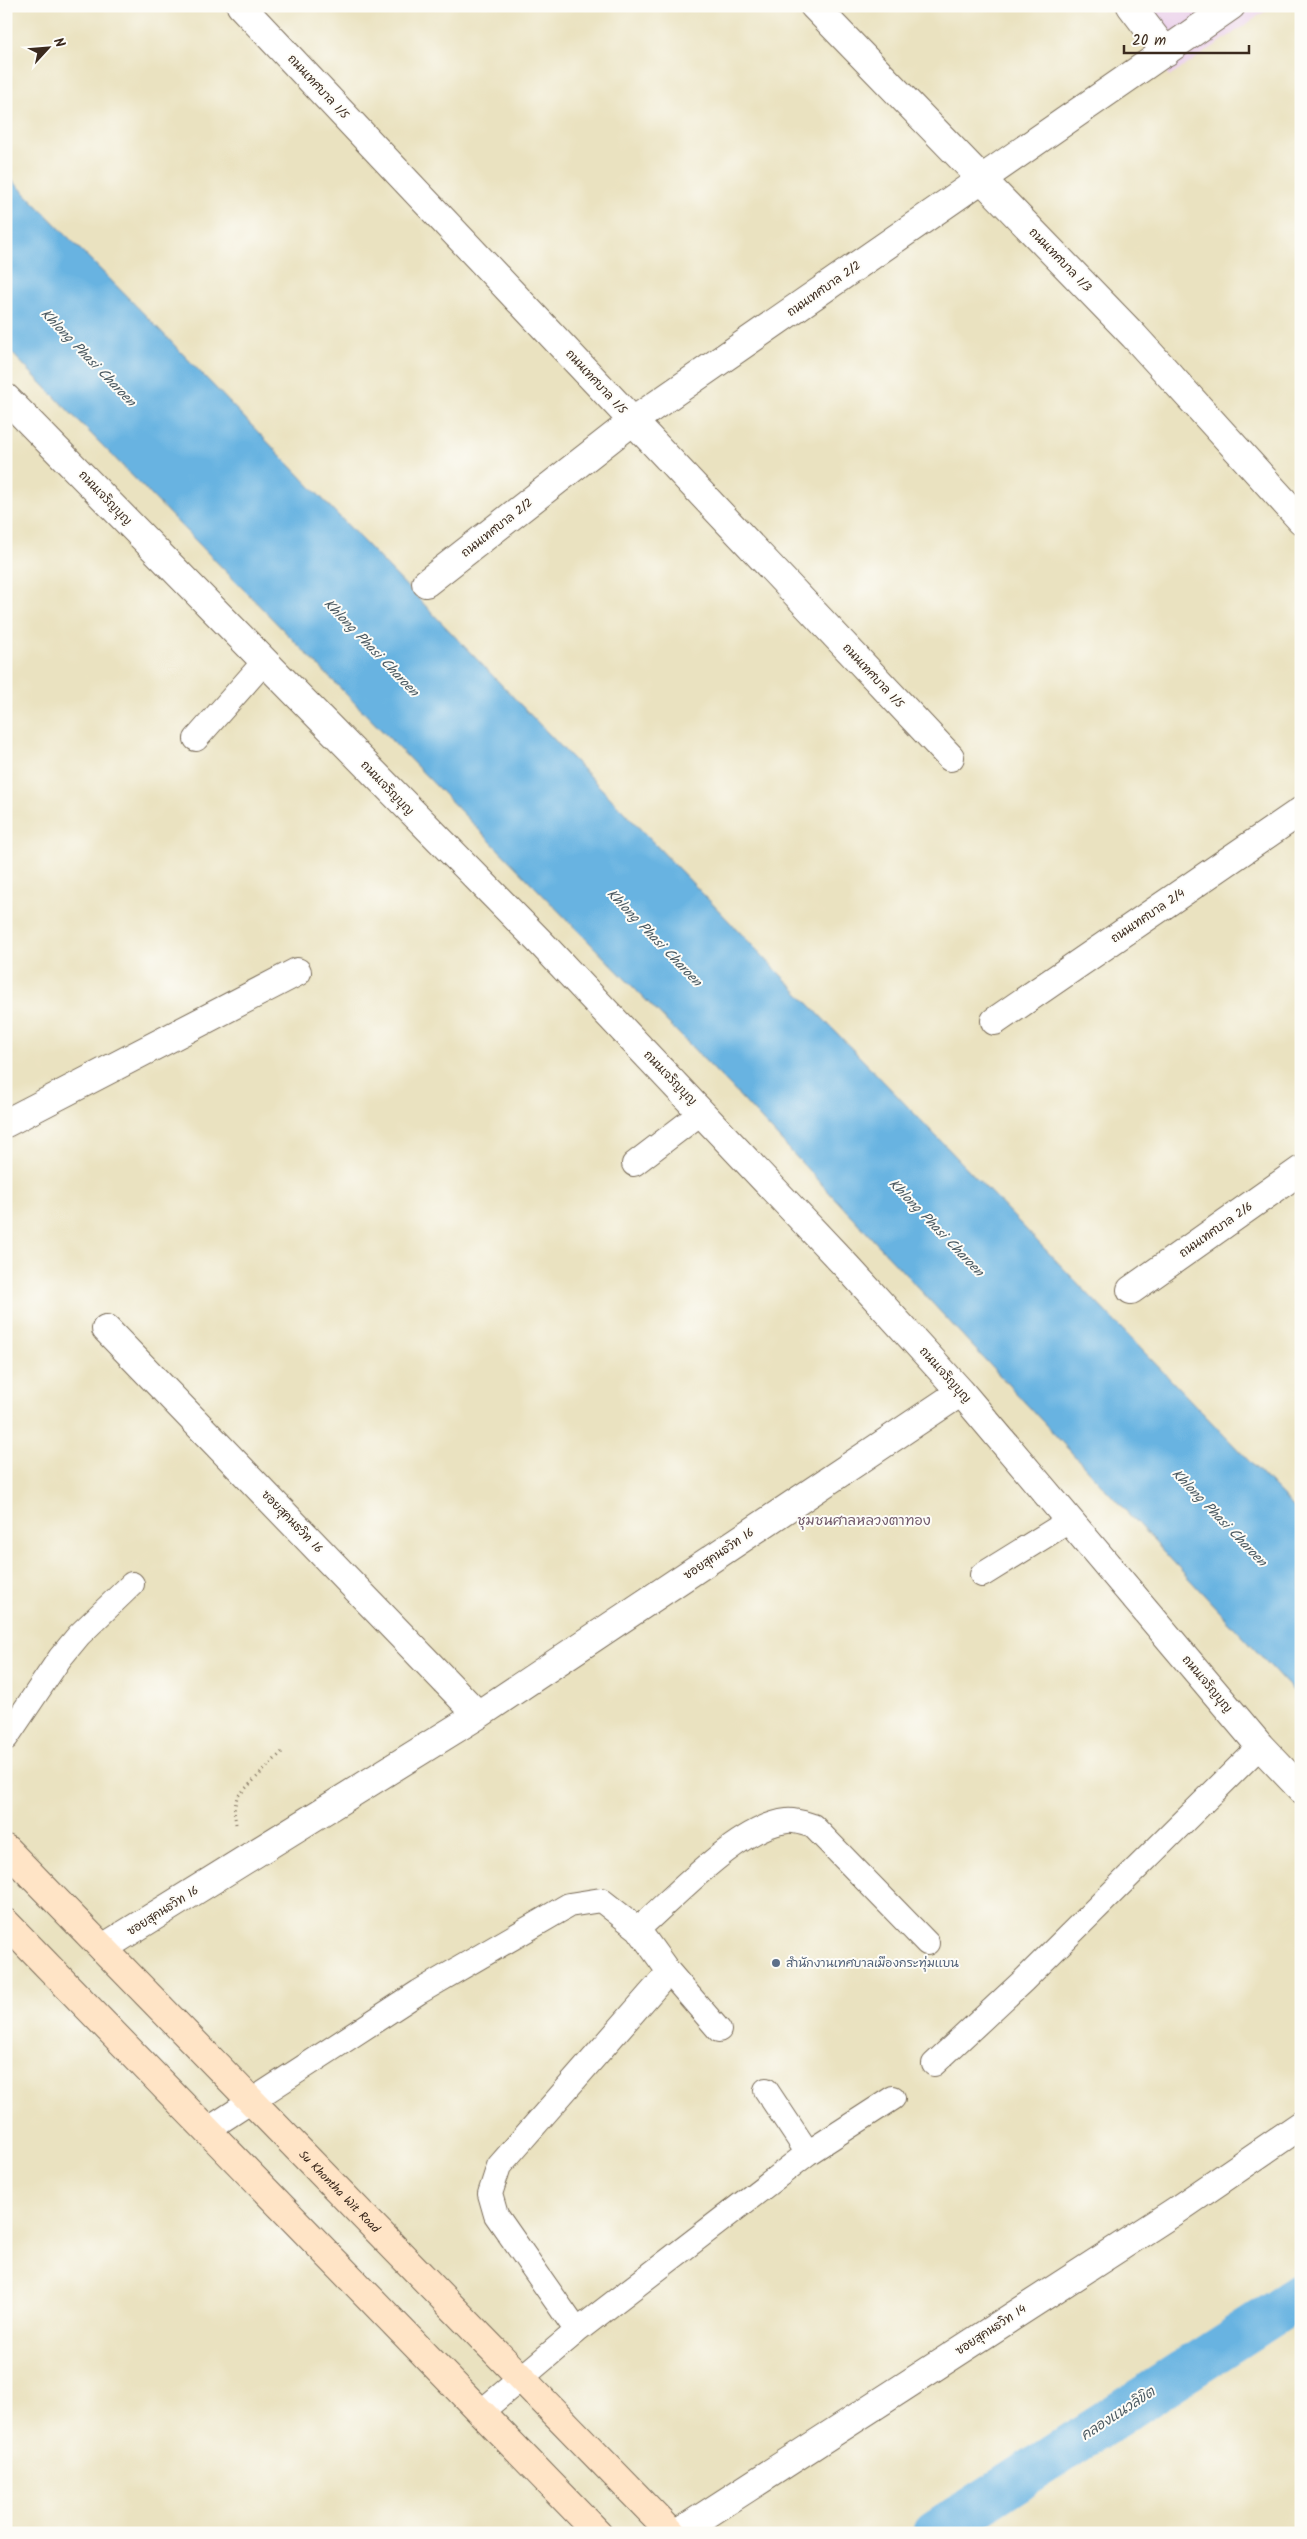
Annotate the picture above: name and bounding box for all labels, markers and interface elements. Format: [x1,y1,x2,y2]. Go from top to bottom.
north arrow [22,22,72,72]
scale bar [1124,22,1250,54]
text: 20 m [1132,29,1166,53]
text: N [47,34,71,52]
street label: ถนนเทศบาล 1/5 [283,50,354,125]
street label: ถนนเทศบาล 1/3 [1024,223,1096,297]
street label: ถนนเทศบาล 2/2 [783,256,865,322]
water label: Khlong Phasi Charoen [35,304,142,413]
street label: ถนนเทศบาล 1/5 [561,345,632,420]
street label: ถนนเจริญบุญ [74,466,136,530]
street label: ถนนเทศบาล 2/2 [457,494,537,562]
water label: Khlong Phasi Charoen [318,594,425,703]
street label: ถนนเทศบาล 1/5 [838,639,909,714]
street label: ถนนเจริญบุญ [356,756,418,820]
water label: Khlong Phasi Charoen [601,884,708,993]
street label: ถนนเทศบาล 2/4 [1107,884,1189,948]
street label: ถนนเจริญบุญ [639,1046,701,1110]
water label: Khlong Phasi Charoen [883,1174,990,1283]
street label: ถนนเทศบาล 2/6 [1175,1197,1257,1263]
street label: ถนนเจริญบุญ [915,1343,976,1407]
water label: Khlong Phasi Charoen [1166,1464,1273,1573]
street label: ซอยสุคนธวิท 16 [257,1486,327,1558]
district label: ชุมชนศาลหลวงตาทอง [797,1510,931,1532]
street label: ซอยสุคนธวิท 16 [680,1523,758,1585]
street label: ถนนเจริญบุญ [1177,1651,1237,1717]
street label: ซอยสุคนธวิท 16 [123,1881,203,1941]
place label: สำนักงานเทศบาลเมืองกระทุ่มแบน [786,1954,959,1973]
marker: สำนักงานเทศบาลเมืองกระทุ่มแบน [770,1957,782,1969]
street label: Su Khontha Wit Road [294,2146,385,2238]
street label: ซอยสุคนธวิท 14 [952,2300,1031,2360]
water label: คลองแนวลิขิต [1076,2381,1161,2446]

